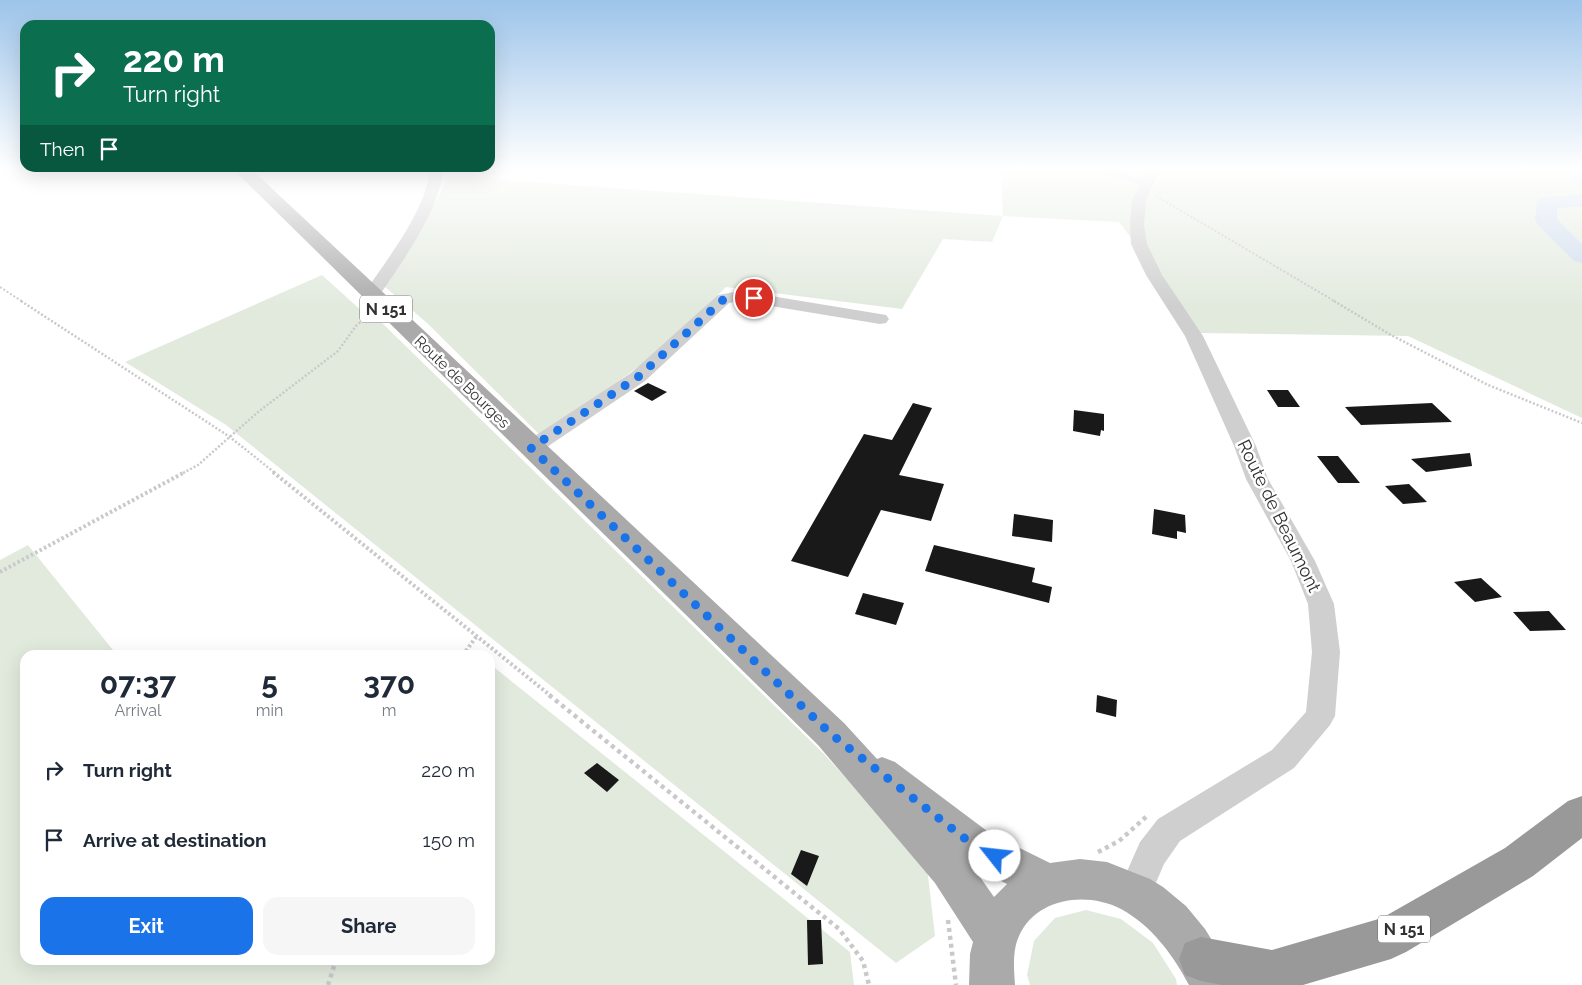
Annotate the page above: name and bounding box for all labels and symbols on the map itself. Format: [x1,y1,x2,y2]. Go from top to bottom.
pin [733,277,775,319]
road number: N 151 [360,296,412,322]
street label: Route de Bourges [411,332,513,432]
street label: Route de Beaumont [1233,436,1325,595]
position arrow [968,829,1020,881]
road number: N 151 [1378,916,1430,942]

